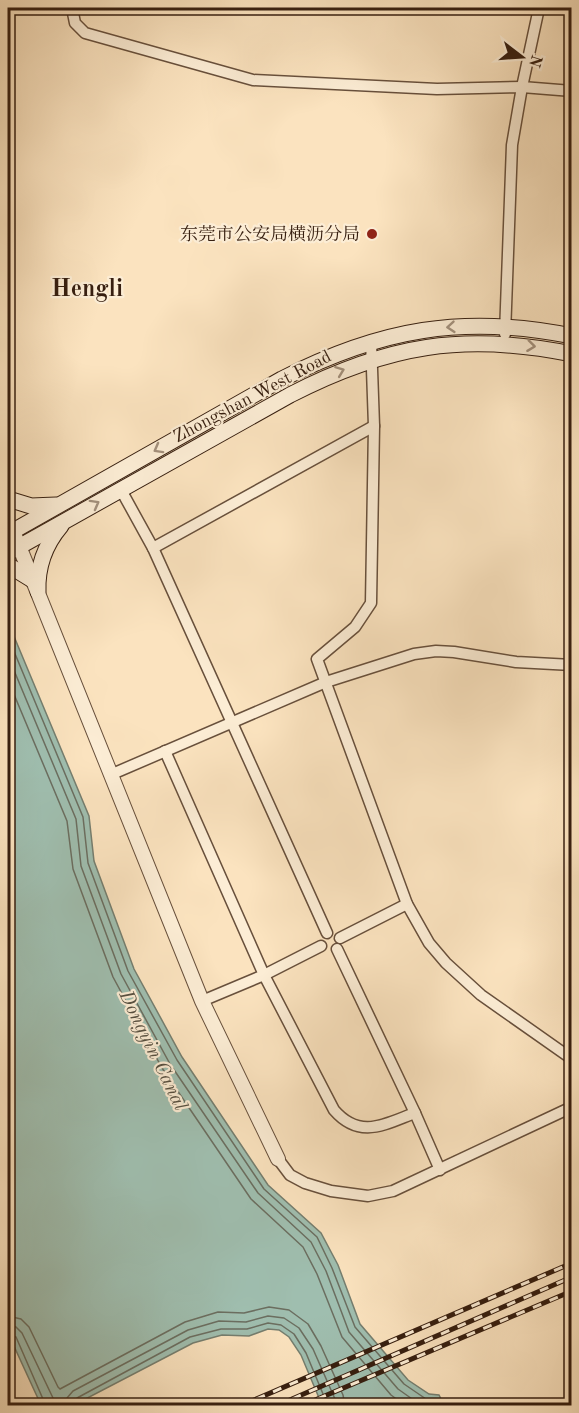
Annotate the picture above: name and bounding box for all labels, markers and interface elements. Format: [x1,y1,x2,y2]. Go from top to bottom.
north arrow [492,27,552,87]
text: N [525,53,544,70]
place label: 东莞市公安局横沥分局 [180,224,360,244]
marker: 东莞市公安局横沥分局 [365,227,379,241]
district label: Hengli [51,278,123,302]
one-way arrow [446,320,455,333]
one-way arrow [527,340,536,352]
street label: Zhongshan West Road [170,348,334,446]
one-way arrow [334,365,345,378]
one-way arrow [154,442,164,453]
one-way arrow [89,500,99,511]
water label: Dongyin Canal [114,987,190,1114]

